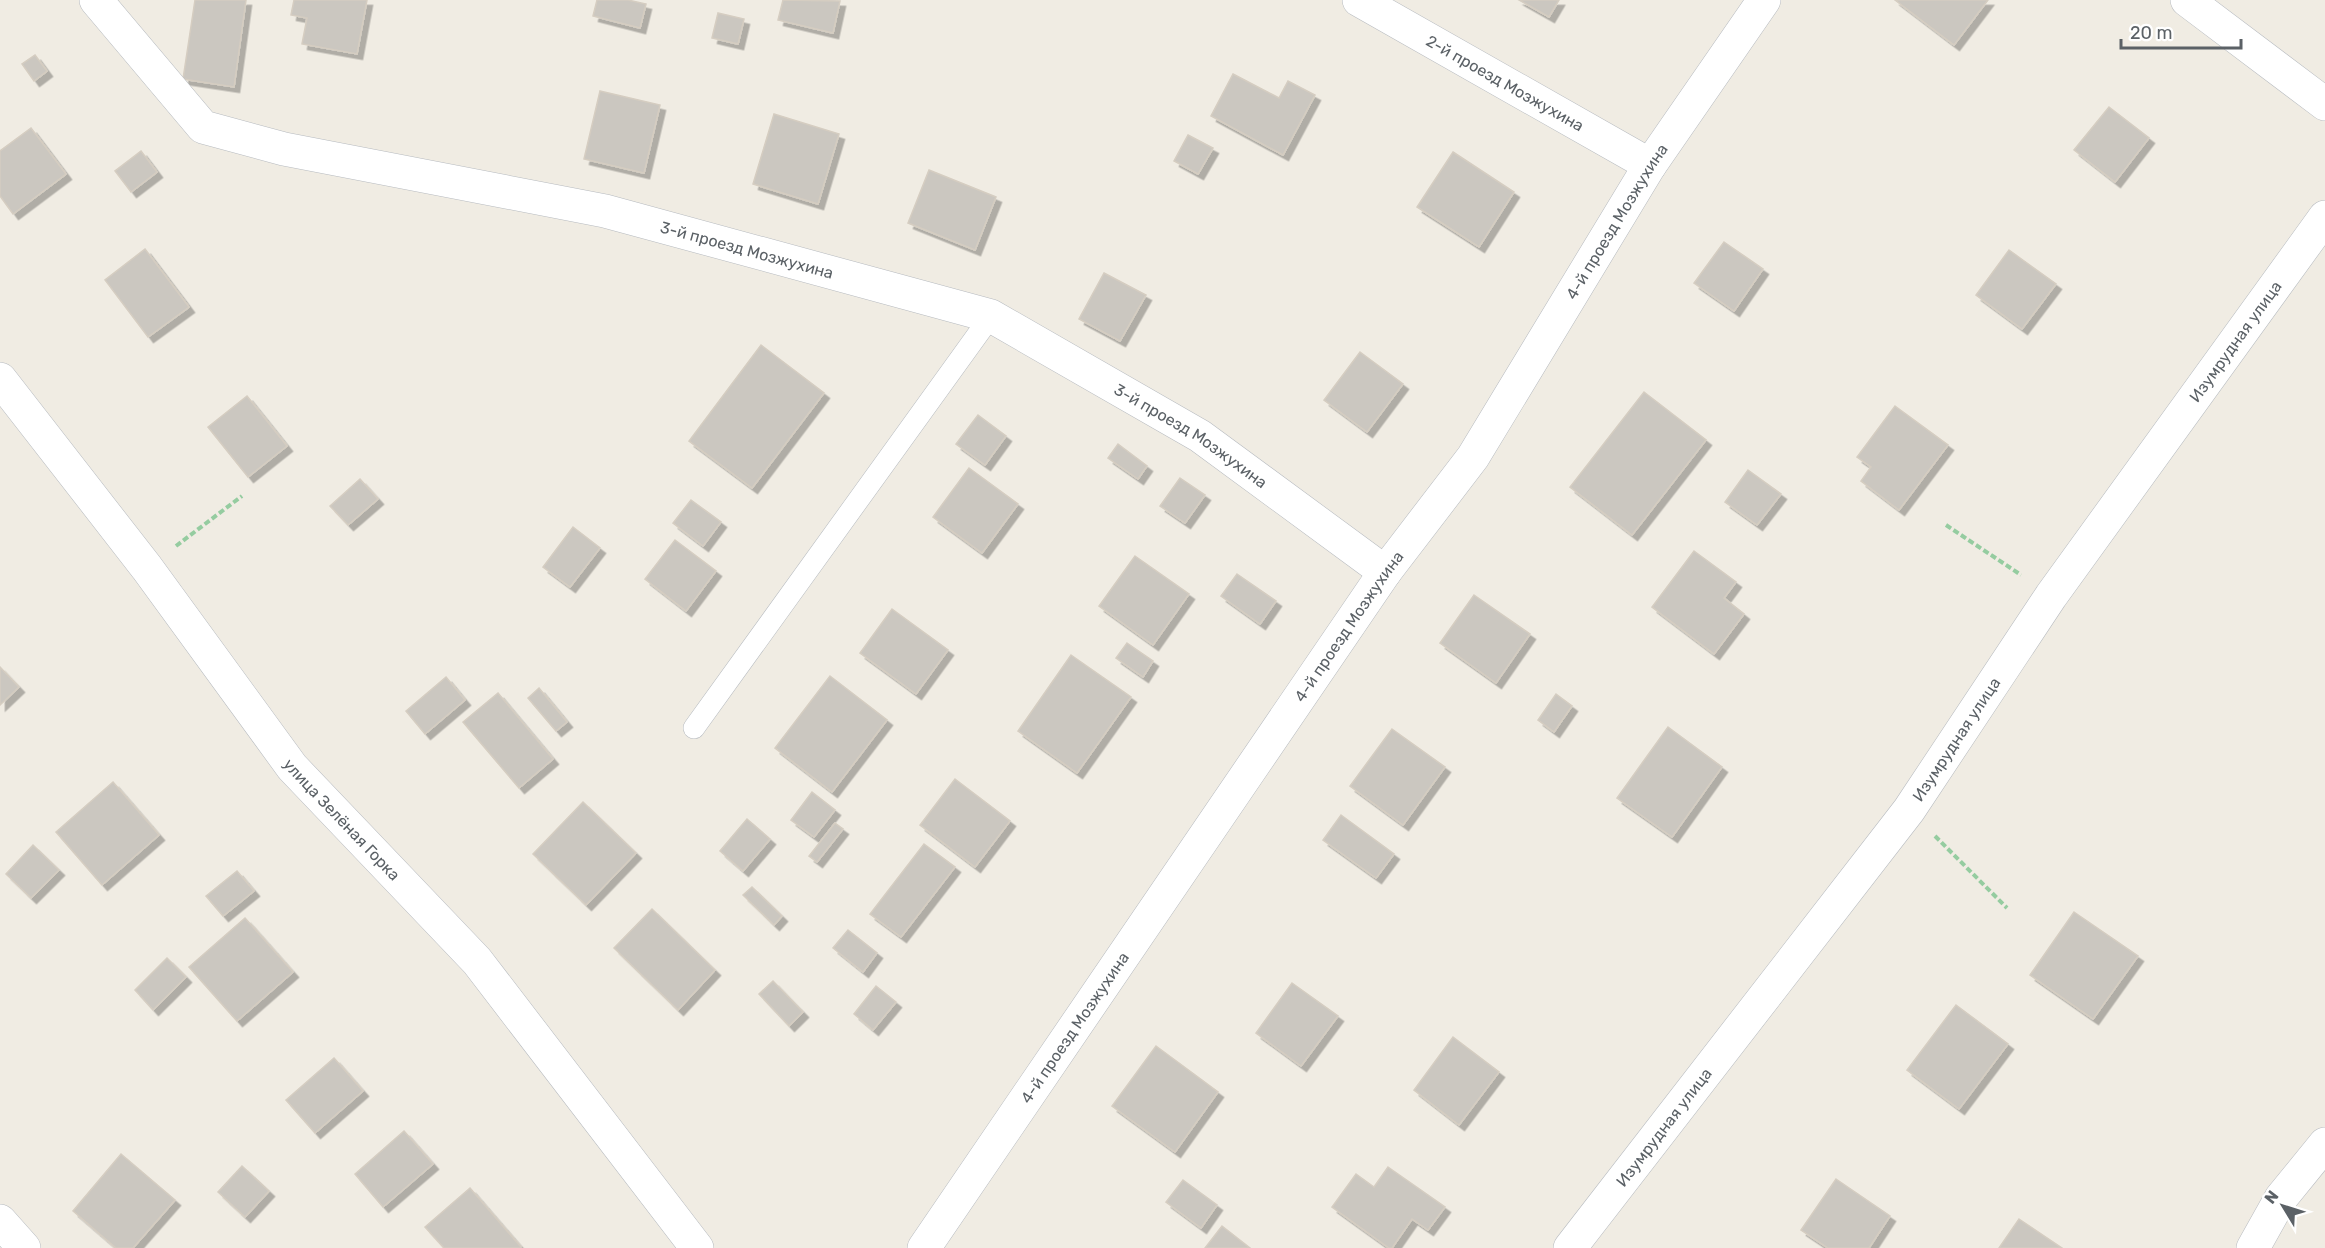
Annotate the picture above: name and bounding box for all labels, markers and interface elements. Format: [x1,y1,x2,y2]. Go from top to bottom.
scale bar [2121,12,2241,50]
text: 20 m [2130,22,2172,44]
street label: 2-й проезд Мозжухина [1423,31,1587,135]
street label: 4-й проезд Мозжухина [1562,140,1671,302]
street label: 3-й проезд Мозжухина [658,217,836,282]
street label: Изумрудная улица [2185,277,2285,405]
street label: 3-й проезд Мозжухина [1111,379,1271,492]
street label: 4-й проезд Мозжухина [1290,547,1407,705]
street label: Изумрудная улица [1908,674,2004,805]
street label: улица Зелёная Горка [280,755,404,884]
street label: 4-й проезд Мозжухина [1016,948,1133,1107]
street label: Изумрудная улица [1612,1064,1715,1190]
north arrow [2253,1176,2313,1236]
text: N [2261,1187,2283,1207]

